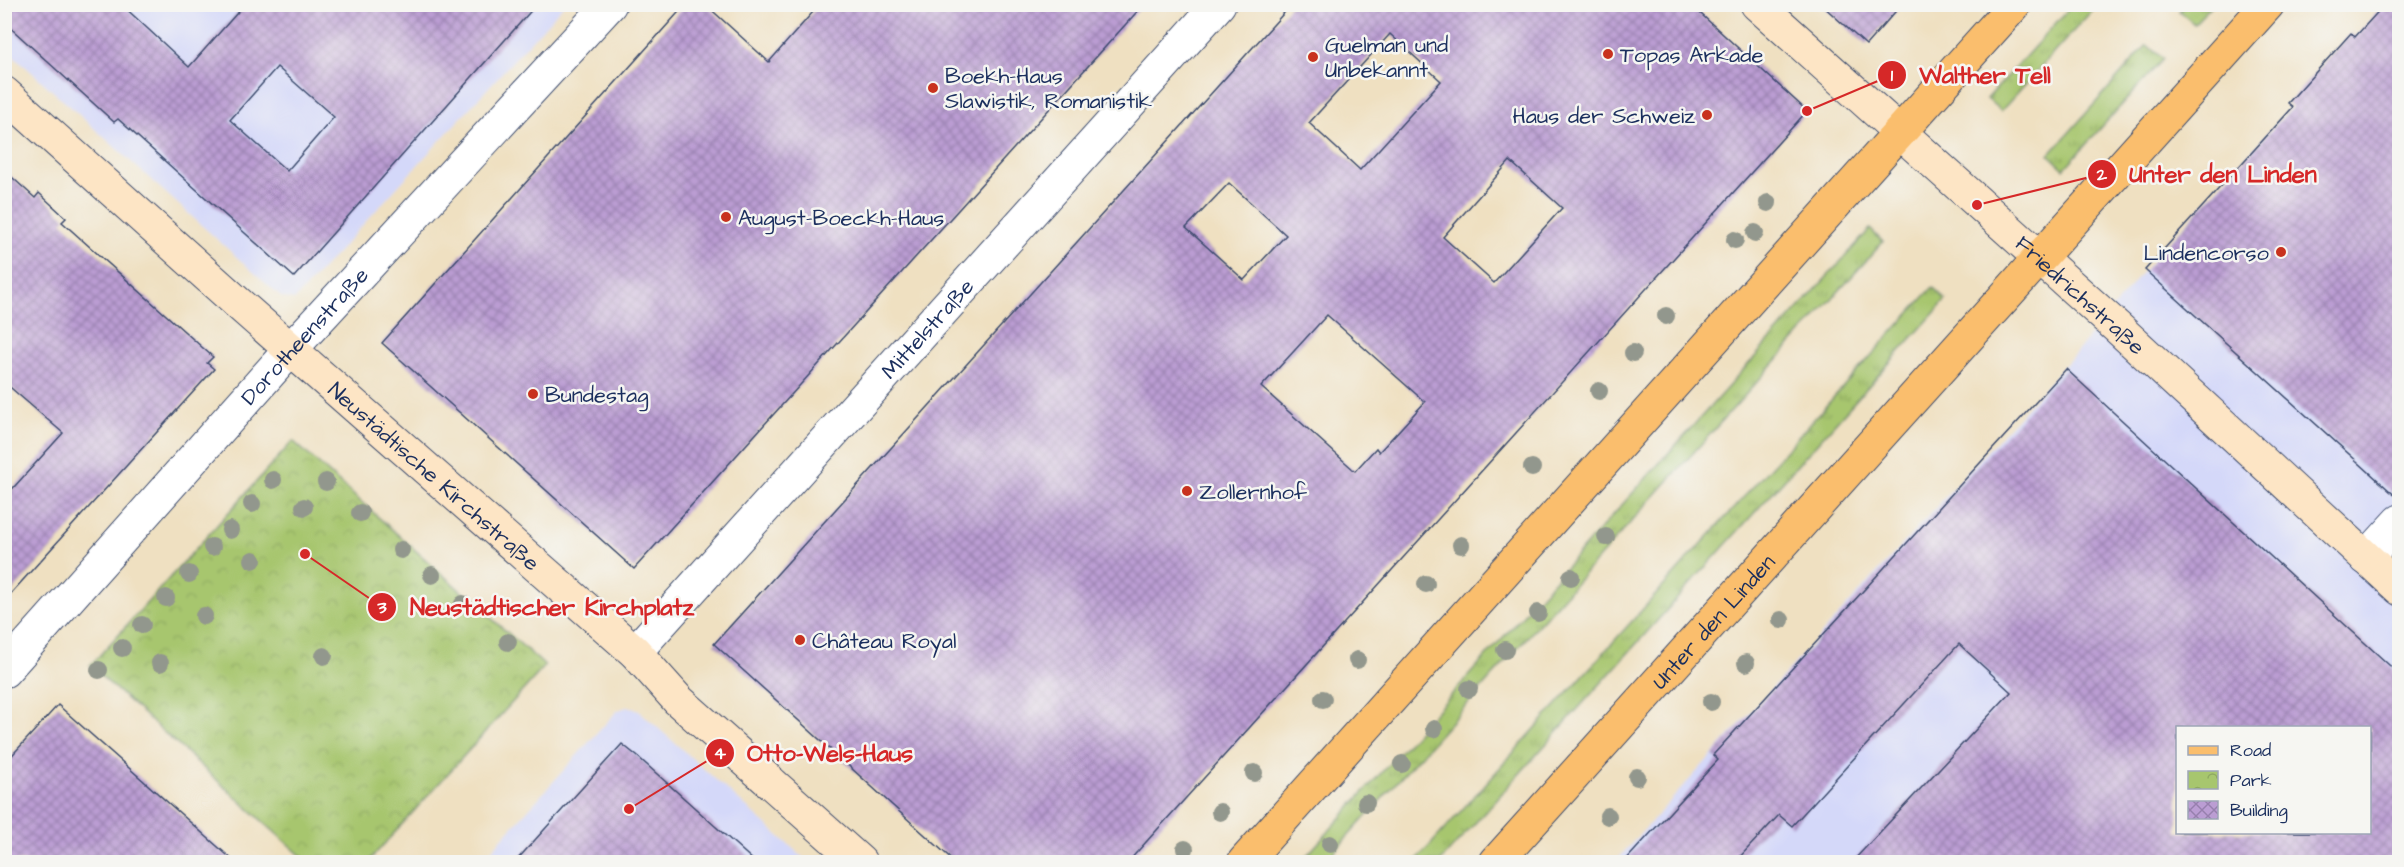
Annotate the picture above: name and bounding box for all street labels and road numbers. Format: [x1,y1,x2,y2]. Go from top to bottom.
street label: Friedrichstraße [2008,229,2151,363]
street label: Dorotheenstraße [234,261,376,412]
street label: Mittelstraße [874,272,982,386]
street label: Neustädtische Kirchstraße [321,375,546,579]
street label: Unter den Linden [1645,548,1783,696]

